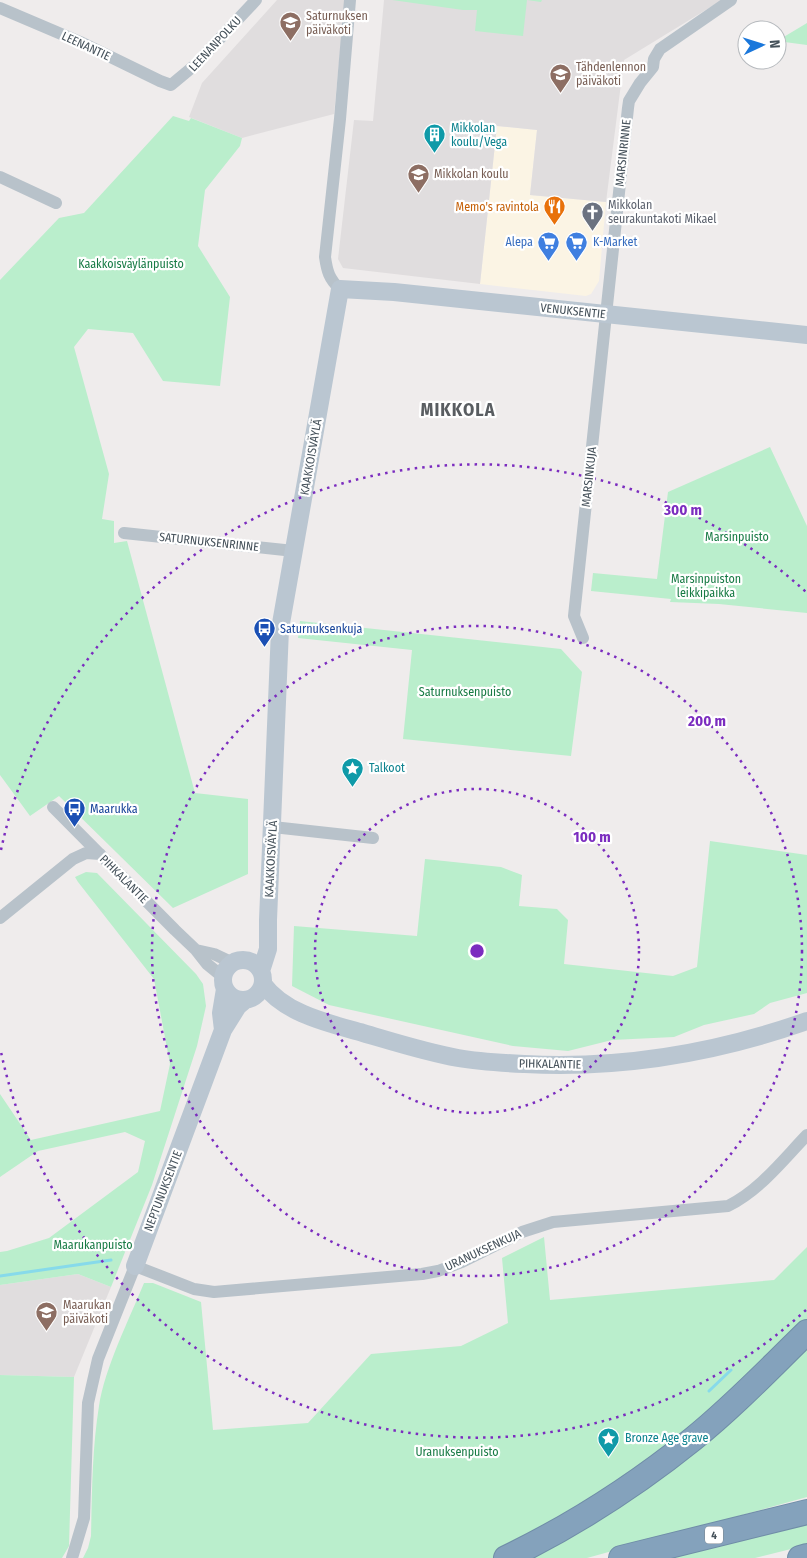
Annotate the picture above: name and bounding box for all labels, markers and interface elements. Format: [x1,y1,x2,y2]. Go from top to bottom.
place label: Saturnuksen päiväkoti [306,9,368,37]
school or university icon: Saturnuksen päiväkoti [278,11,302,42]
street label: LEENANPOLKU [186,14,244,74]
north arrow [737,20,787,70]
street label: LEENANTIE [60,29,113,63]
text: N [766,39,783,49]
place label: Tähdenlennon päiväkoti [576,60,646,88]
school or university icon: Tähdenlennon päiväkoti [548,62,572,93]
street label: MARSINRINNE [613,118,634,187]
place label: Mikkolan koulu/Vega [451,121,507,149]
building icon: Mikkolan koulu/Vega [423,123,447,154]
school or university icon: Mikkolan koulu [406,162,430,193]
place label: Mikkolan koulu [434,167,509,181]
restaurant icon: Memo's ravintola [543,195,567,226]
place label: Mikkolan seurakuntakoti Mikael [608,198,716,226]
place label: Memo's ravintola [456,200,539,214]
church icon: Mikkolan seurakuntakoti Mikael [580,200,604,231]
supermarket icon: Alepa [537,230,561,261]
supermarket icon: K-Market [565,230,589,261]
place label: Alepa [505,235,533,249]
place label: K-Market [593,235,637,249]
park label: Kaakkoisväylänpuisto [78,257,184,271]
street label: VENUKSENTIE [540,301,607,321]
district label: MIKKOLA [421,399,495,421]
street label: KAAKKOISVÄYLÄ [296,417,325,496]
street label: MARSINKUJA [579,445,599,508]
text: 300 m [663,501,702,519]
street label: SATURNUKSENRINNE [159,530,260,554]
park label: Marsinpuisto [705,530,769,544]
park label: Marsinpuiston leikkipaikka [671,572,741,600]
bus stop icon: Saturnuksenkuja [252,617,276,648]
place label: Saturnuksenkuja [280,622,363,636]
park label: Saturnuksenpuisto [419,685,511,699]
text: 200 m [687,712,726,730]
place icon: Talkoot [341,756,365,787]
place label: Talkoot [369,761,405,775]
bus stop icon: Maarukka [62,797,86,828]
place label: Maarukka [90,802,138,816]
street label: KAAKKOISVÄYLÄ [261,819,280,898]
text: 100 m [573,828,611,846]
street label: PIHKALANTIE [97,852,151,906]
centre of rings [468,942,486,960]
street label: PIHKALANTIE [519,1056,582,1072]
street label: NEPTUNUKSENTIE [141,1148,185,1233]
street label: URANUKSENKUJA [443,1226,524,1274]
park label: Maarukanpuisto [53,1238,133,1252]
place label: Maarukan päiväkoti [63,1298,111,1326]
school or university icon: Maarukan päiväkoti [35,1300,59,1331]
place icon: Bronze Age grave [597,1426,621,1457]
place label: Bronze Age grave [625,1431,708,1445]
park label: Uranuksenpuisto [415,1445,499,1459]
road number: 4 [705,1526,723,1544]

